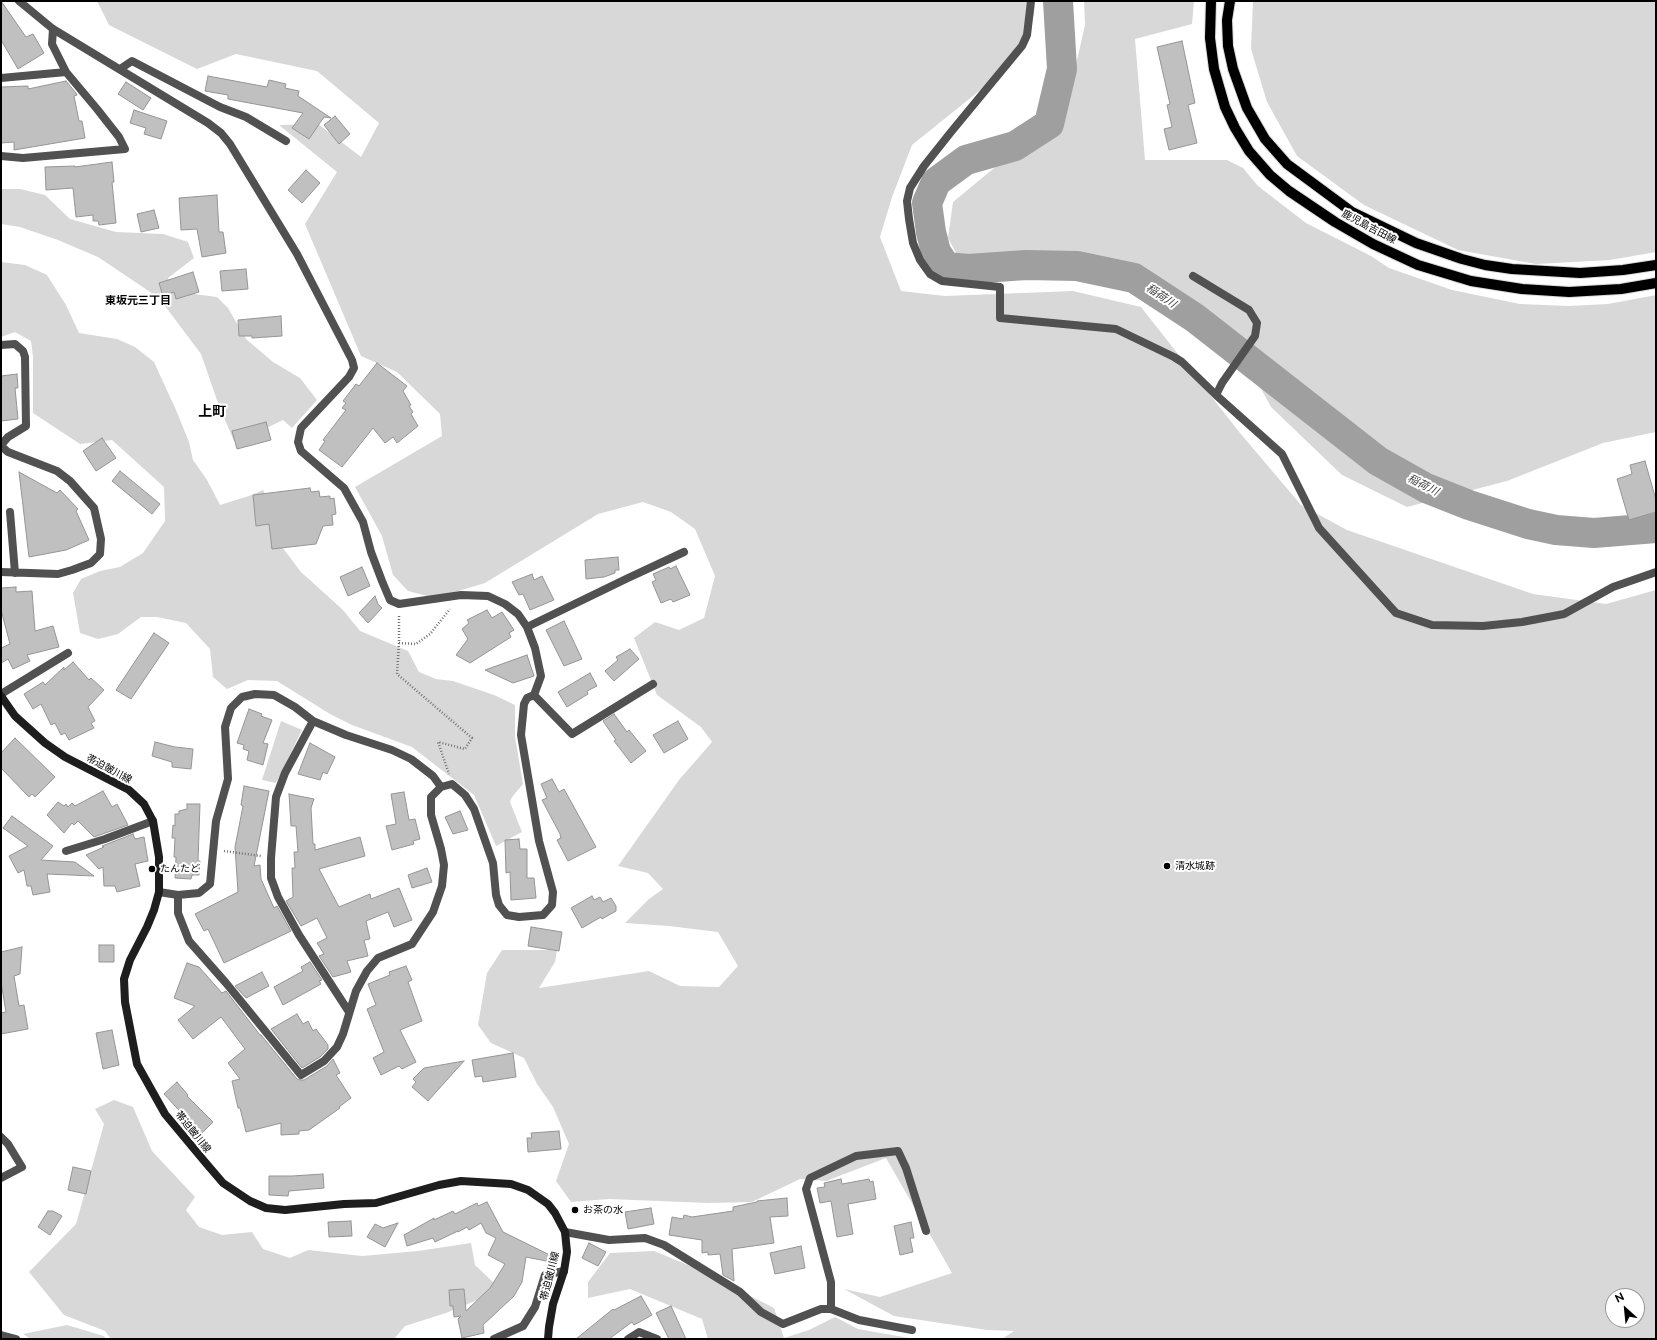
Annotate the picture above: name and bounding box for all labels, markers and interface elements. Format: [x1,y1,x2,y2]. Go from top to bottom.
street label: 鹿児島吉田線 [1340,208,1398,246]
water label: 稲荷川 [1144,281,1178,311]
district label: 東坂元三丁目 [105,294,171,308]
district label: 上町 [198,404,226,420]
water label: 稲荷川 [1405,472,1441,498]
street label: 帯迫皷川線 [84,752,134,786]
place label: 清水城跡 [1175,860,1215,872]
marker: 清水城跡 [1162,861,1172,871]
place label: たんたど [160,863,200,875]
marker: たんたど [147,864,157,874]
street label: 帯迫皷川線 [173,1109,213,1155]
place label: お茶の水 [583,1204,623,1216]
marker: お茶の水 [570,1205,580,1215]
street label: 帯迫皷川線 [538,1250,562,1302]
north arrow [1605,1288,1645,1328]
text: N [1613,1290,1626,1305]

